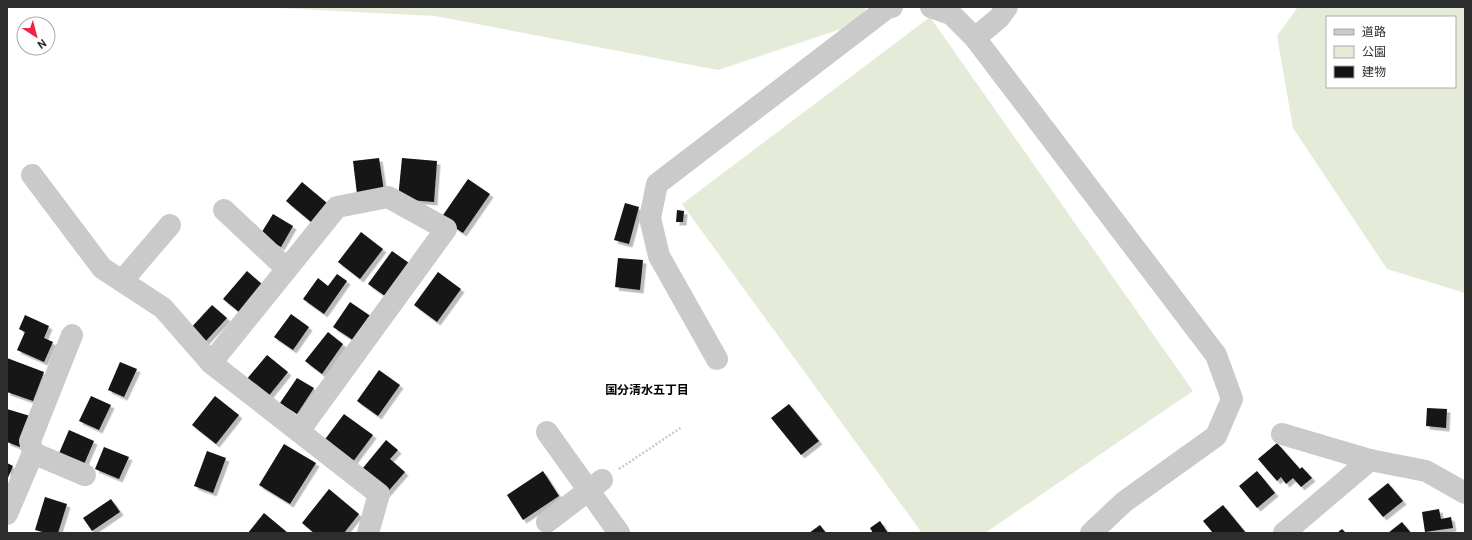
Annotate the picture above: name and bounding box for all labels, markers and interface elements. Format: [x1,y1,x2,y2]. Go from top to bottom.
north arrow [16,16,56,56]
legend [1326,16,1456,88]
text: 道路 [1362,25,1386,39]
text: N [34,36,49,51]
text: 公園 [1362,45,1386,59]
text: 建物 [1362,65,1386,79]
district label: 国分清水五丁目 [605,383,689,397]

